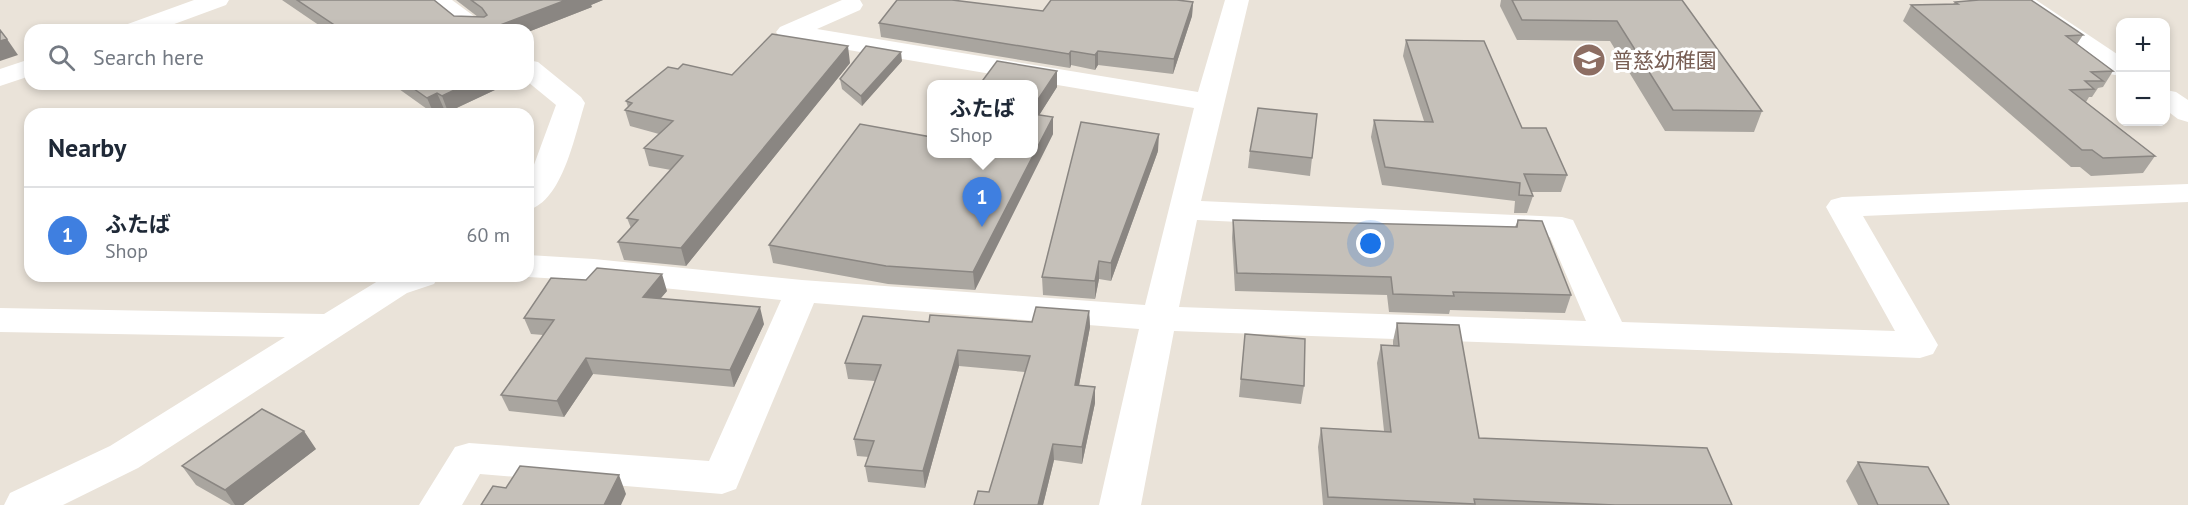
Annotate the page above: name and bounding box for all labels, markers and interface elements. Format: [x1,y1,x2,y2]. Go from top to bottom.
map controls [2116,18,2170,126]
button: + [2116,18,2170,72]
search box [24,24,534,90]
icon: search [45,41,78,74]
school or university icon: 普慈幼稚園 [1571,42,1607,78]
text: Search here [93,43,204,71]
place label: 普慈幼稚園 [1612,47,1717,74]
button: − [2116,72,2170,126]
popup [927,80,1038,158]
text: ふたば [949,94,1016,122]
text: Shop [949,122,993,148]
text: Nearby [48,131,126,164]
pin: 1 [962,178,1002,227]
text: ふたば [105,210,171,238]
text: 1 [62,222,73,248]
text: 60 m [467,222,510,248]
your location [1356,229,1385,258]
text: Shop [105,238,148,264]

